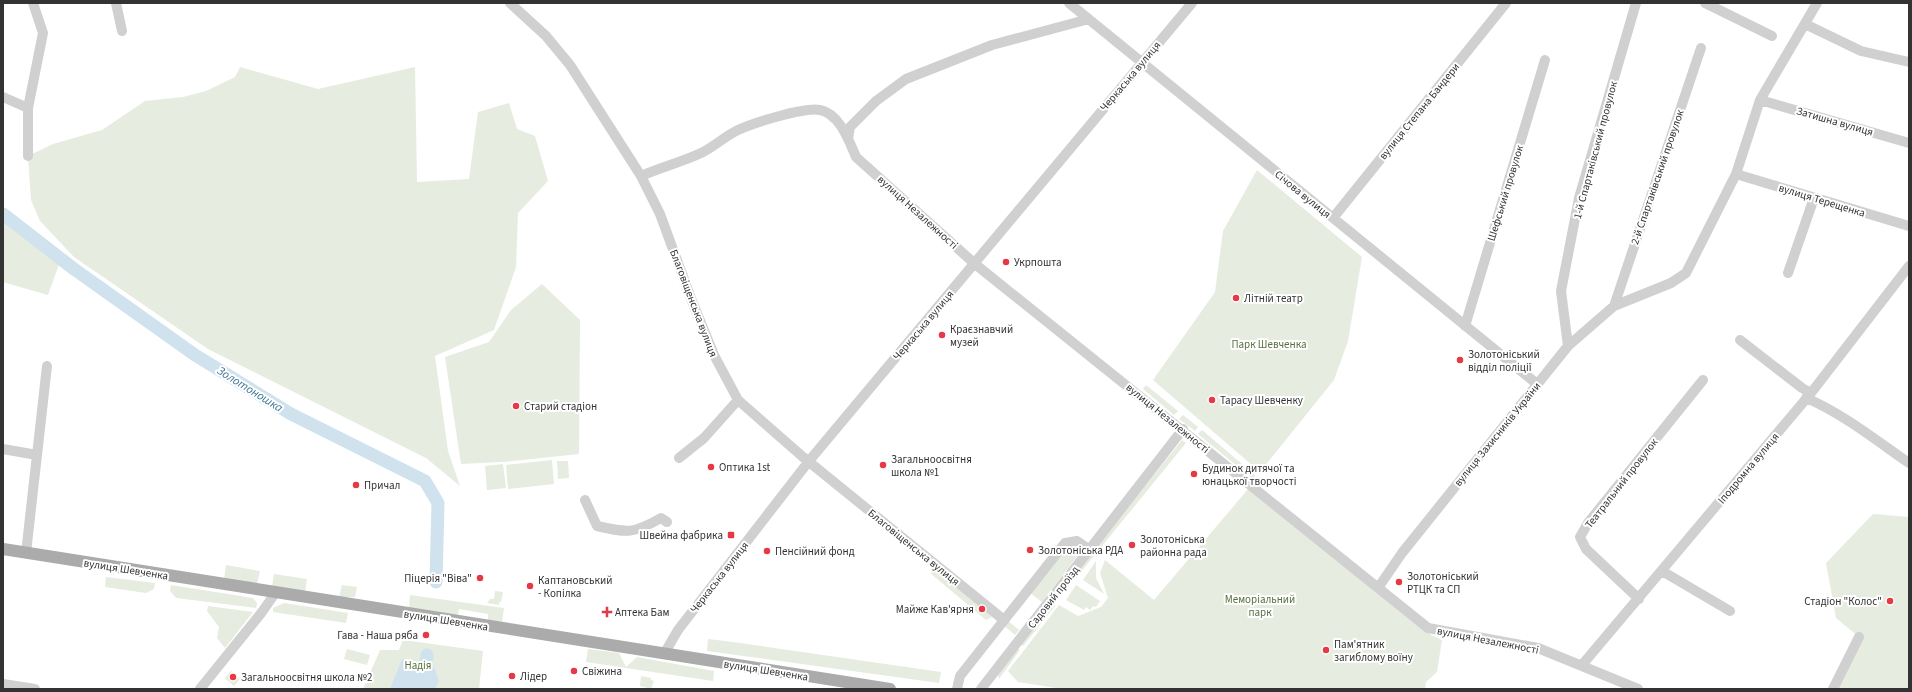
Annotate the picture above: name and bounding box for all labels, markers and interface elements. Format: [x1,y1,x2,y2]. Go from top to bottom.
street label: Черкаська вулиця [1097,38,1164,114]
street label: вулиця Степана Бандери [1376,60,1463,163]
street label: 1-й Спартаківський провулок [1570,79,1621,221]
street label: Затишна вулиця [1795,103,1875,140]
street label: 2-й Спартаківський провулок [1627,107,1688,247]
street label: Шефський провулок [1484,143,1527,243]
street label: Січова вулиця [1271,167,1334,222]
street label: вулиця Незалежності [874,172,961,253]
street label: вулиця Терещенка [1777,180,1867,221]
street label: Благовіщенська вулиця [666,247,721,359]
place label: Укрпошта [1014,255,1062,270]
marker: Укрпошта [1001,257,1011,267]
street label: Черкаська вулиця [890,287,957,363]
place label: Літній театр [1244,291,1303,306]
marker: Літній театр [1231,293,1241,303]
place label: Краєзнавчий музей [950,322,1013,350]
marker: Краєзнавчий музей [937,330,947,340]
park label: Парк Шевченка [1231,337,1307,352]
place label: Золотоніський відділ поліції [1468,347,1540,375]
marker: Золотоніський відділ поліції [1455,355,1465,365]
water label: Золотоношка [213,362,286,417]
street label: вулиця Захисників України [1451,379,1544,490]
street label: вулиця Незалежності [1123,380,1213,457]
place label: Тарасу Шевченку [1220,393,1303,408]
marker: Тарасу Шевченку [1207,395,1217,405]
place label: Старий стадіон [524,399,597,414]
marker: Старий стадіон [511,401,521,411]
street label: Іподромна вулиця [1714,430,1783,507]
street label: Театральний провулок [1581,435,1662,531]
place label: Загальноосвітня школа №1 [891,452,972,480]
place label: Оптика 1st [719,460,771,475]
marker: Загальноосвітня школа №1 [878,460,888,470]
place label: Будинок дитячої та юнацької творчості [1202,461,1297,489]
marker: Оптика 1st [706,462,716,472]
marker: Будинок дитячої та юнацької творчості [1189,469,1199,479]
place label: Причал [364,478,400,493]
marker: Причал [351,480,361,490]
street label: Благовіщенська вулиця [865,506,963,589]
place label: Швейна фабрика [640,528,723,543]
marker: Швейна фабрика [726,530,736,540]
place label: Золотоніська районна рада [1140,532,1207,560]
street label: Черкаська вулиця [687,538,752,616]
marker: Золотоніська районна рада [1127,540,1137,550]
place label: Золотоніська РДА [1038,543,1123,558]
place label: Пенсійний фонд [775,544,855,559]
marker: Золотоніська РДА [1025,545,1035,555]
marker: Пенсійний фонд [762,546,772,556]
street label: вулиця Шевченка [83,555,169,584]
street label: Садовий проїзд [1024,563,1083,632]
place label: Золотоніський РТЦК та СП [1407,569,1479,597]
place label: Піцерія "Віва" [404,571,472,586]
marker: Піцерія "Віва" [475,573,485,583]
place label: Каптановський - Копілка [538,573,612,601]
marker: Золотоніський РТЦК та СП [1394,577,1404,587]
marker: Каптановський - Копілка [525,581,535,591]
park label: Меморіальний парк [1225,592,1295,620]
place label: Стадіон "Колос" [1804,594,1882,609]
marker: Стадіон "Колос" [1885,596,1895,606]
place label: Майже Кав'ярня [896,602,974,617]
marker: Майже Кав'ярня [977,604,987,614]
place label: Аптека Бам [615,605,669,620]
street label: вулиця Шевченка [403,606,489,635]
marker: Аптека Бам [602,607,612,617]
street label: вулиця Незалежності [1436,623,1540,658]
place label: Гава - Наша ряба [337,628,418,643]
marker: Гава - Наша ряба [421,630,431,640]
place label: Пам'ятник загиблому воїну [1334,637,1413,665]
marker: Пам'ятник загиблому воїну [1321,645,1331,655]
street label: вулиця Шевченка [723,656,809,685]
park label: Надія [405,658,431,673]
place label: Свіжина [582,664,622,679]
marker: Свіжина [569,666,579,676]
place label: Лідер [520,669,547,684]
place label: Загальноосвітня школа №2 [241,670,372,685]
marker: Лідер [507,671,517,681]
marker: Загальноосвітня школа №2 [228,672,238,682]

